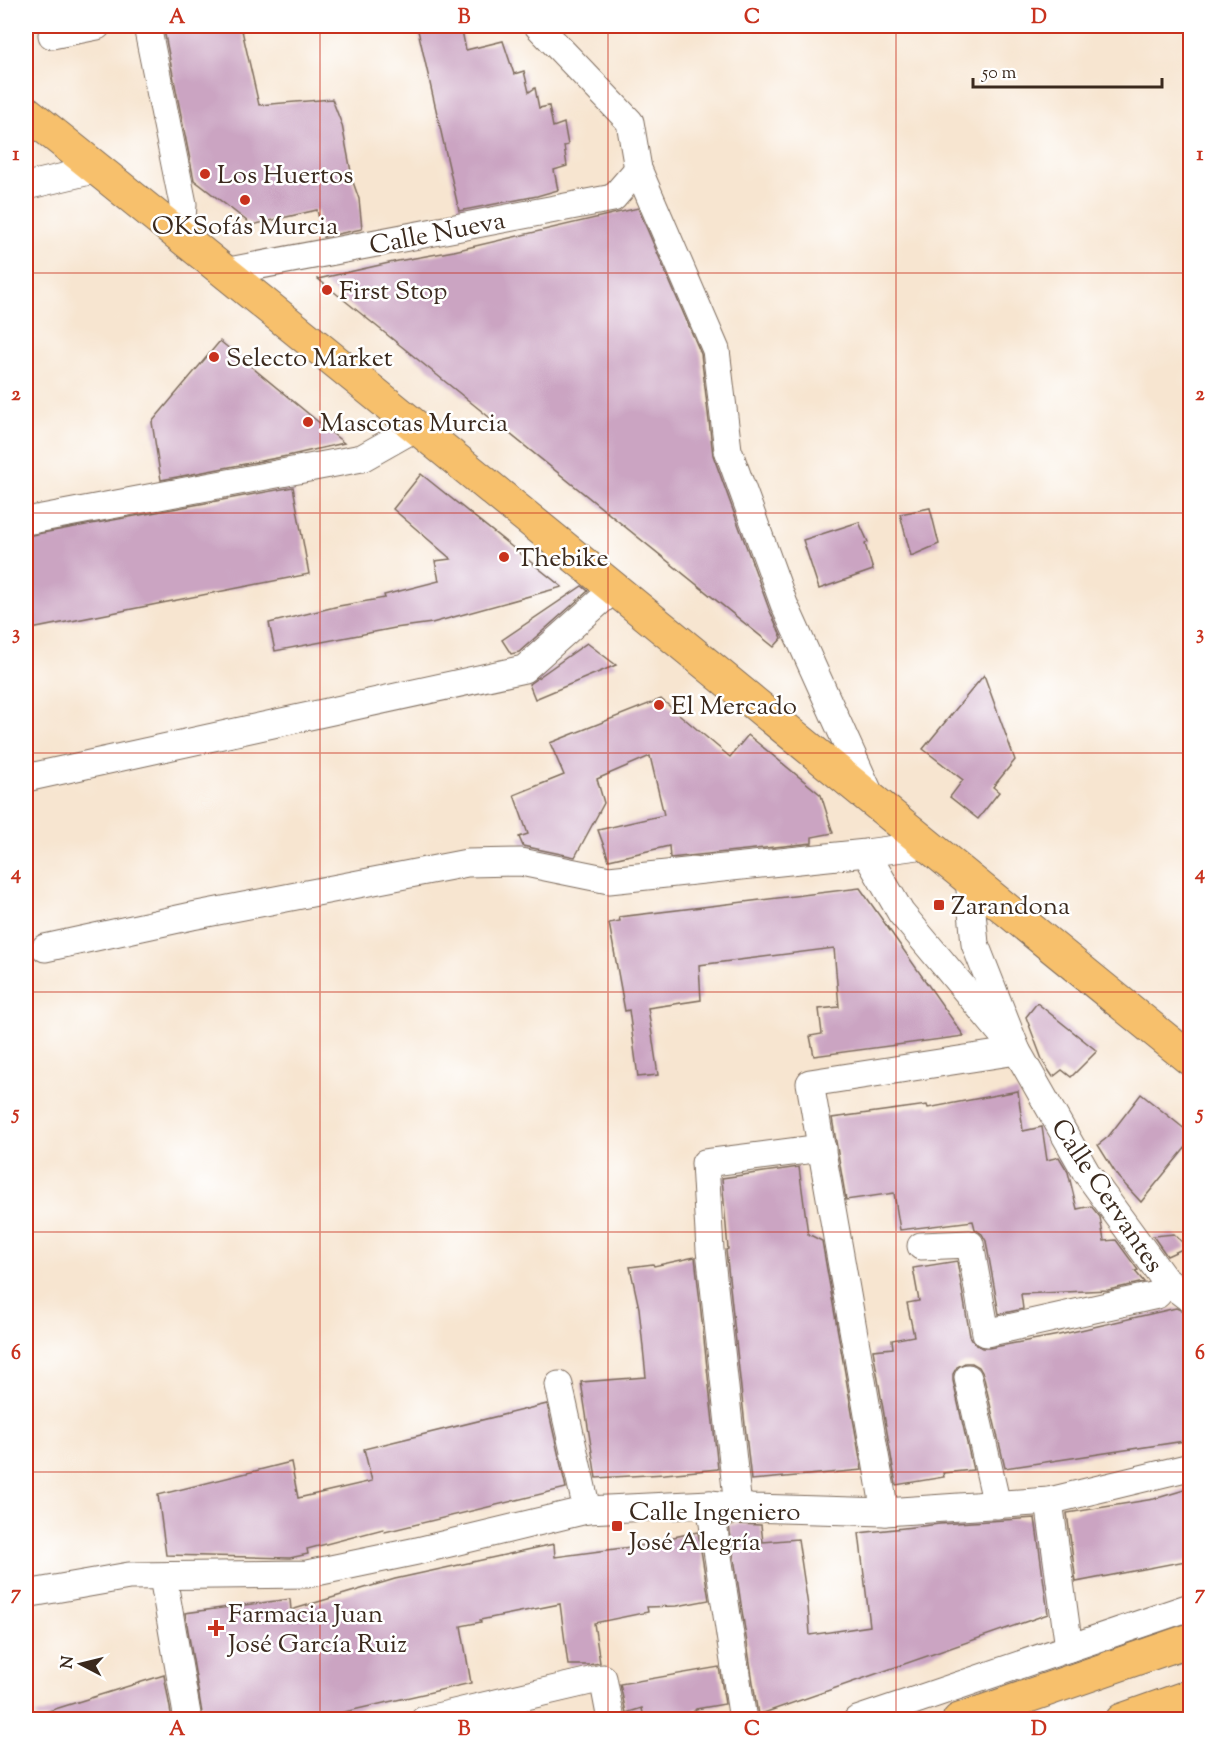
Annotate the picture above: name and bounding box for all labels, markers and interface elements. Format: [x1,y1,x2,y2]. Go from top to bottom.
text: A [169,4,186,33]
text: B [458,4,471,33]
text: C [744,4,760,33]
text: D [1031,4,1047,33]
scale bar [973,51,1162,89]
text: 50 m [981,61,1017,87]
text: 1 [13,141,20,170]
text: 1 [1197,141,1204,170]
place label: Los Huertos [217,158,353,195]
marker: Los Huertos [198,167,212,181]
marker: OKSofás Murcia [238,193,252,207]
street label: Calle Nueva [367,203,508,266]
place label: OKSofás Murcia [152,209,338,246]
place label: First Stop [339,274,447,311]
marker: First Stop [320,283,334,297]
place label: Selecto Market [226,341,393,378]
marker: Selecto Market [207,350,221,364]
text: 2 [11,381,21,410]
text: 2 [1195,381,1205,410]
place label: Mascotas Murcia [320,406,508,443]
marker: Mascotas Murcia [301,415,315,429]
place label: Thebike [516,541,609,578]
marker: Thebike [497,550,511,564]
text: 3 [12,620,20,649]
text: 3 [1196,620,1204,649]
place label: El Mercado [671,689,797,726]
marker: El Mercado [652,698,666,712]
text: 4 [10,860,21,889]
text: 4 [1194,860,1205,889]
place label: Zarandona [951,889,1070,926]
marker: Zarandona [932,898,946,912]
text: 5 [11,1100,20,1129]
text: 5 [1195,1100,1204,1129]
street label: Calle Cervantes [1041,1112,1171,1281]
text: 6 [11,1340,21,1369]
text: 6 [1195,1340,1205,1369]
place label: Calle Ingeniero José Alegría [627,1495,801,1562]
marker: Calle Ingeniero José Alegría [610,1519,624,1533]
text: 7 [11,1580,22,1609]
text: 7 [1195,1580,1206,1609]
place label: Farmacia Juan José García Ruiz [226,1597,407,1664]
marker: Farmacia Juan José García Ruiz [209,1621,223,1635]
north arrow [51,1634,111,1694]
text: N [56,1655,81,1670]
text: A [169,1716,186,1745]
text: B [458,1716,471,1745]
text: C [744,1716,760,1745]
text: D [1031,1716,1047,1745]

